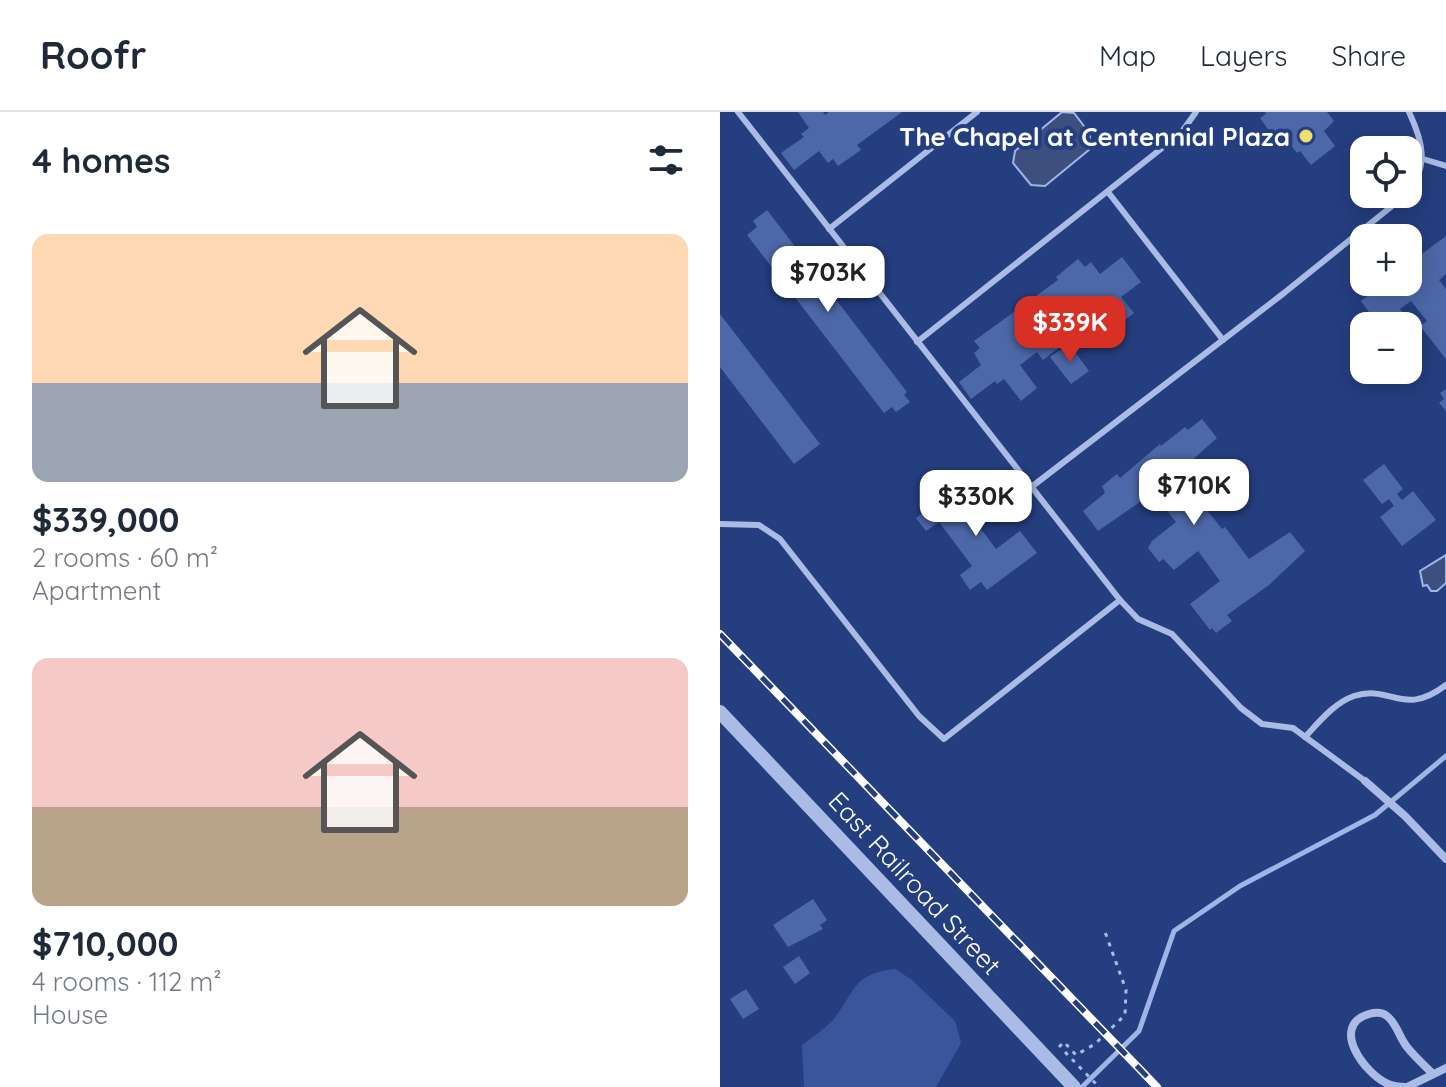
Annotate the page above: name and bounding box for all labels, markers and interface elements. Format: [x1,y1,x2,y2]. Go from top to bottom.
text: Roofr [40,31,146,79]
text: Map [1099,38,1156,73]
text: Layers [1200,38,1287,73]
text: Share [1331,38,1406,73]
place label: The Chapel at Centennial Plaza [899,120,1290,153]
marker: The Chapel at Centennial Plaza [1297,127,1315,145]
map controls [1350,136,1422,384]
button: locate [1350,136,1422,208]
icon: filters [644,138,688,182]
text: 4 homes [32,139,170,182]
button: + [1350,224,1422,296]
pin: $703K [772,246,884,314]
text: $703K [790,255,866,288]
icon: home [288,286,432,430]
pin: $339K [1014,296,1126,364]
text: $339K [1032,305,1108,338]
button: − [1350,312,1422,384]
pin: $710K [1138,459,1250,527]
text: $710K [1157,468,1231,501]
pin: $330K [920,470,1032,538]
text: $330K [938,479,1014,512]
text: $339,000 [32,498,179,541]
text: 2 rooms · 60 m² [32,541,218,574]
text: Apartment [32,574,161,607]
icon: home [288,710,432,854]
street label: East Railroad Street [822,785,1008,981]
text: $710,000 [32,922,178,965]
text: 4 rooms · 112 m² [32,965,222,998]
text: House [32,998,108,1031]

